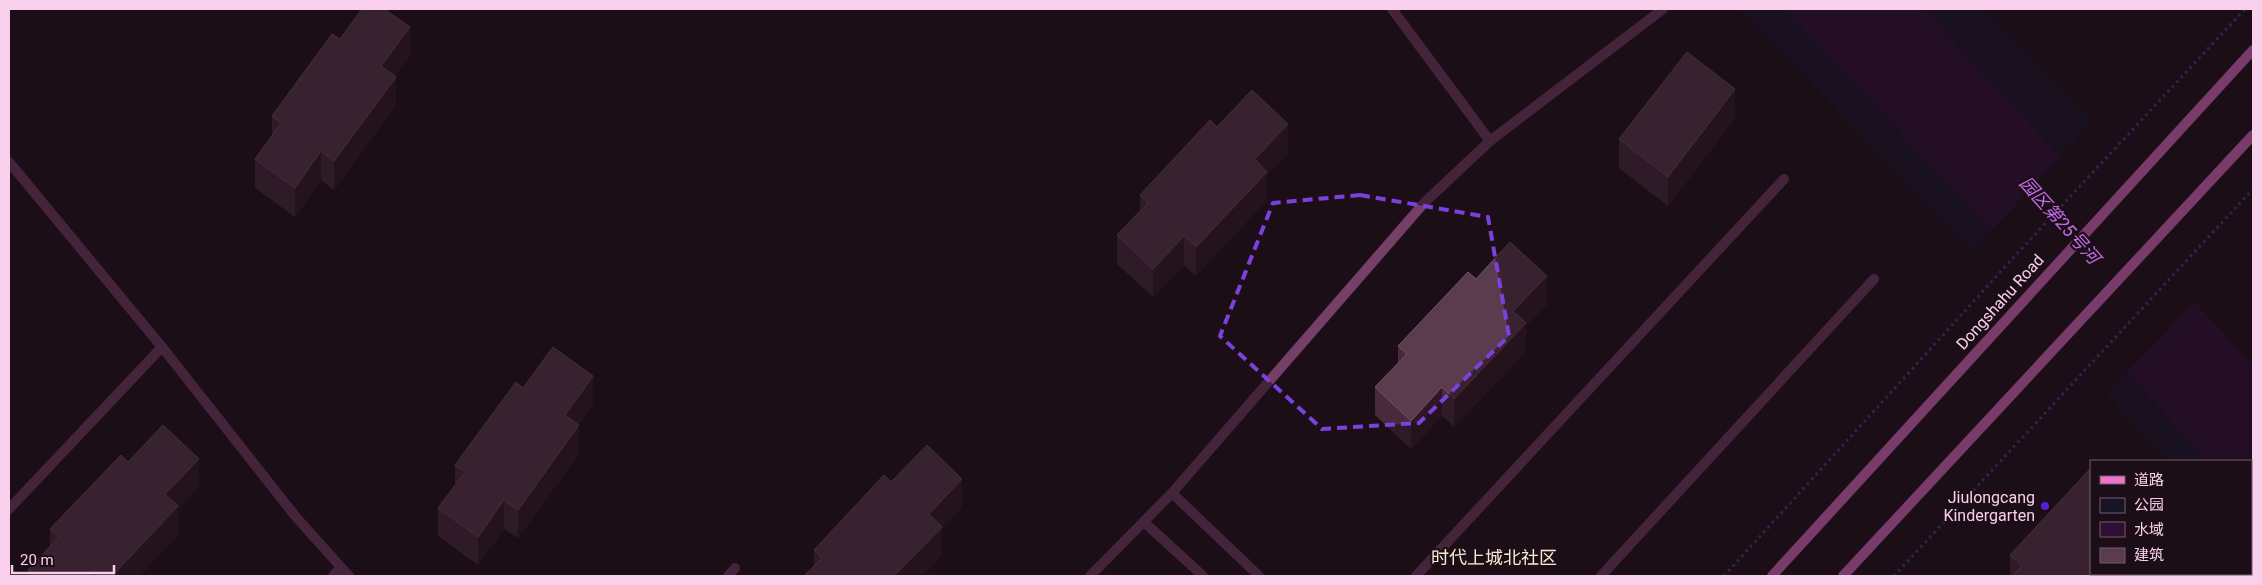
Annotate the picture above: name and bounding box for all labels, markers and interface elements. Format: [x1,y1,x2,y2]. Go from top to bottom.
water label: 园区第25号河 [2016,172,2106,270]
street label: Dongshahu Road [1952,250,2048,354]
legend [2090,460,2252,575]
text: 道路 [2134,471,2164,489]
place label: Jiulongcang Kindergarten [1943,488,2035,525]
text: 公园 [2134,496,2164,514]
marker: Jiulongcang Kindergarten [2039,500,2051,512]
text: 水域 [2134,521,2164,539]
scale bar [12,542,115,574]
text: 建筑 [2134,546,2164,564]
district label: 时代上城北社区 [1431,547,1557,568]
text: 20 m [20,551,54,569]

